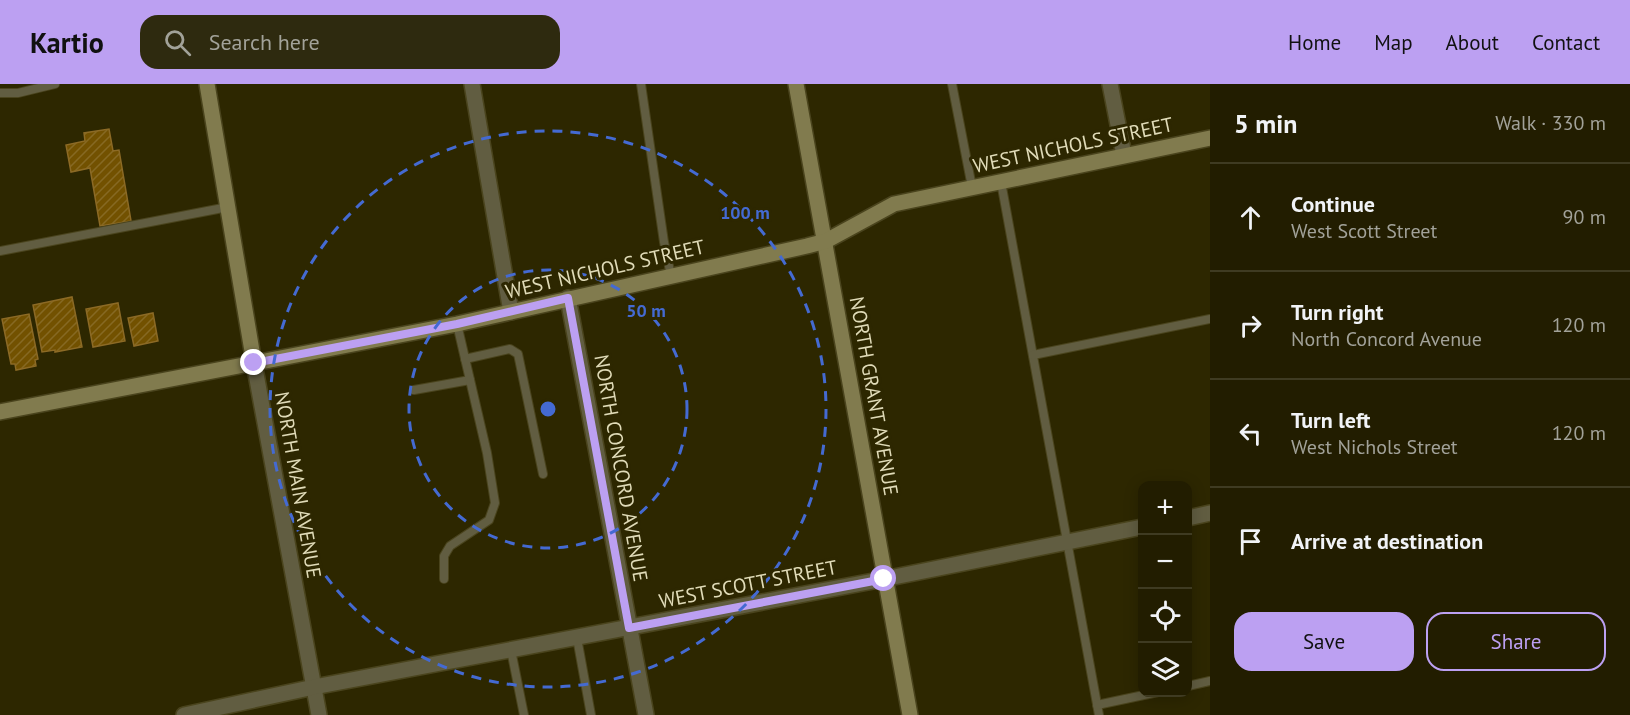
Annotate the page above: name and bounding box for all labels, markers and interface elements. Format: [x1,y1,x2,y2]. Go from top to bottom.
search box [140,15,560,69]
text: Kartio [30,24,104,61]
icon: search [161,26,194,59]
text: Search here [209,28,320,56]
text: Home [1288,29,1341,56]
text: Map [1374,29,1413,56]
text: About [1446,29,1499,56]
text: Contact [1532,29,1600,56]
text: 5 min [1234,107,1297,140]
text: Walk · 330 m [1495,110,1606,136]
street label: WEST NICHOLS STREET [971,111,1175,179]
text: Continue [1291,190,1375,218]
text: 100 m [720,201,770,224]
icon: ahead [1234,201,1267,234]
text: 90 m [1563,204,1606,230]
text: West Scott Street [1291,218,1437,244]
street label: WEST NICHOLS STREET [503,233,707,305]
street label: NORTH GRANT AVENUE [844,294,904,498]
text: Turn right [1291,298,1383,326]
text: 50 m [626,299,666,322]
icon: right [1234,309,1267,342]
text: 120 m [1552,312,1606,338]
text: North Concord Avenue [1291,326,1482,352]
route end [240,349,266,375]
street label: NORTH CONCORD AVENUE [588,352,654,584]
street label: NORTH MAIN AVENUE [269,390,327,580]
centre of rings [538,399,558,419]
text: Turn left [1291,406,1371,434]
icon: left [1234,417,1267,450]
text: 120 m [1552,420,1606,446]
text: West Nichols Street [1291,434,1458,460]
map controls [1138,481,1192,697]
button: + [1138,481,1192,535]
icon: arrive [1234,525,1267,558]
text: Arrive at destination [1291,527,1483,555]
button: − [1138,535,1192,589]
street label: WEST SCOTT STREET [657,554,839,614]
route start [870,565,896,591]
button: locate [1138,589,1192,643]
button: Save [1234,612,1414,671]
button: Share [1426,612,1606,671]
button: layers [1138,643,1192,697]

